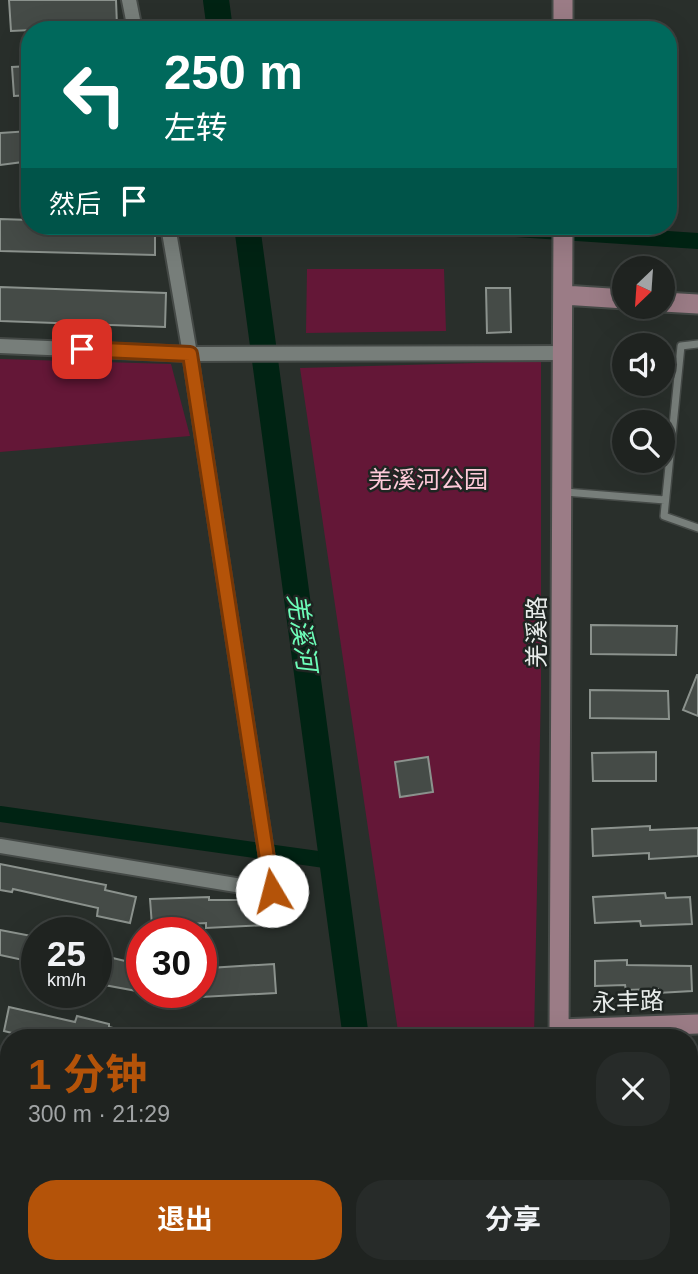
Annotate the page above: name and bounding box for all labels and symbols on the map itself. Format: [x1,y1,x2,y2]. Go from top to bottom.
north arrow [612,256,676,318]
pin [52,319,112,379]
park label: 羌溪河公园 [368,466,488,493]
water label: 羌溪河 [282,591,323,678]
street label: 羌溪路 [523,596,550,668]
position arrow [235,854,309,928]
speed limit sign: 30 [126,917,217,1008]
street label: 永丰路 [592,987,664,1016]

